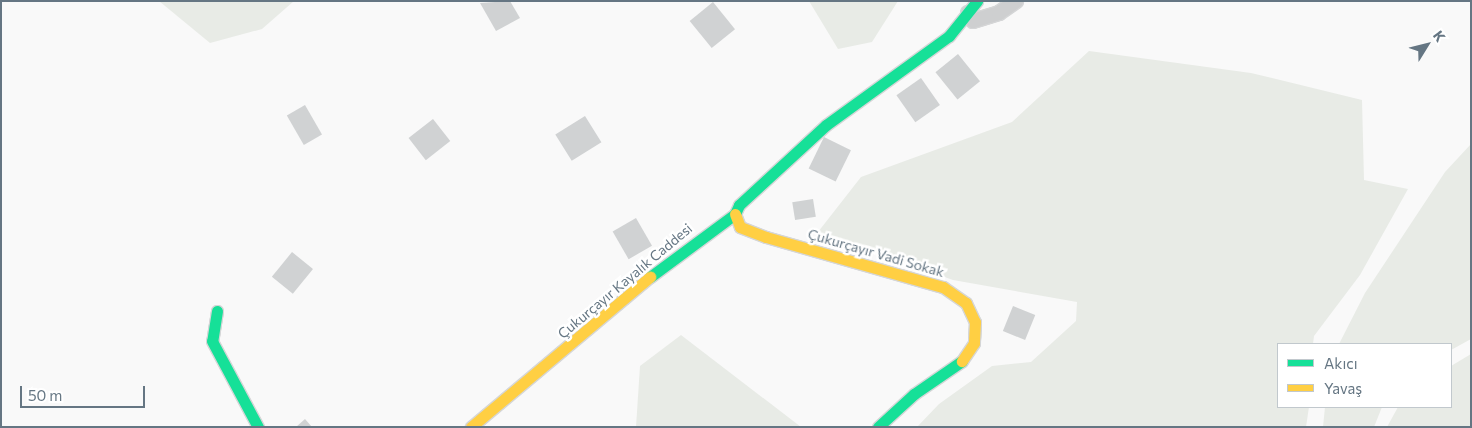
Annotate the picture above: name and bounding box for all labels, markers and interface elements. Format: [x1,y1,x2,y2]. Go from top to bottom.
north arrow [1402,20,1452,70]
text: K [1430,27,1449,45]
street label: Çukurçayır Kayalık Caddesi [554,220,696,342]
street label: Çukurçayır Vadi Sokak [806,225,946,281]
legend [1277,343,1452,408]
text: Akıcı [1324,354,1358,372]
scale bar [22,376,148,408]
text: Yavaş [1324,379,1362,397]
text: 50 m [28,386,62,404]

